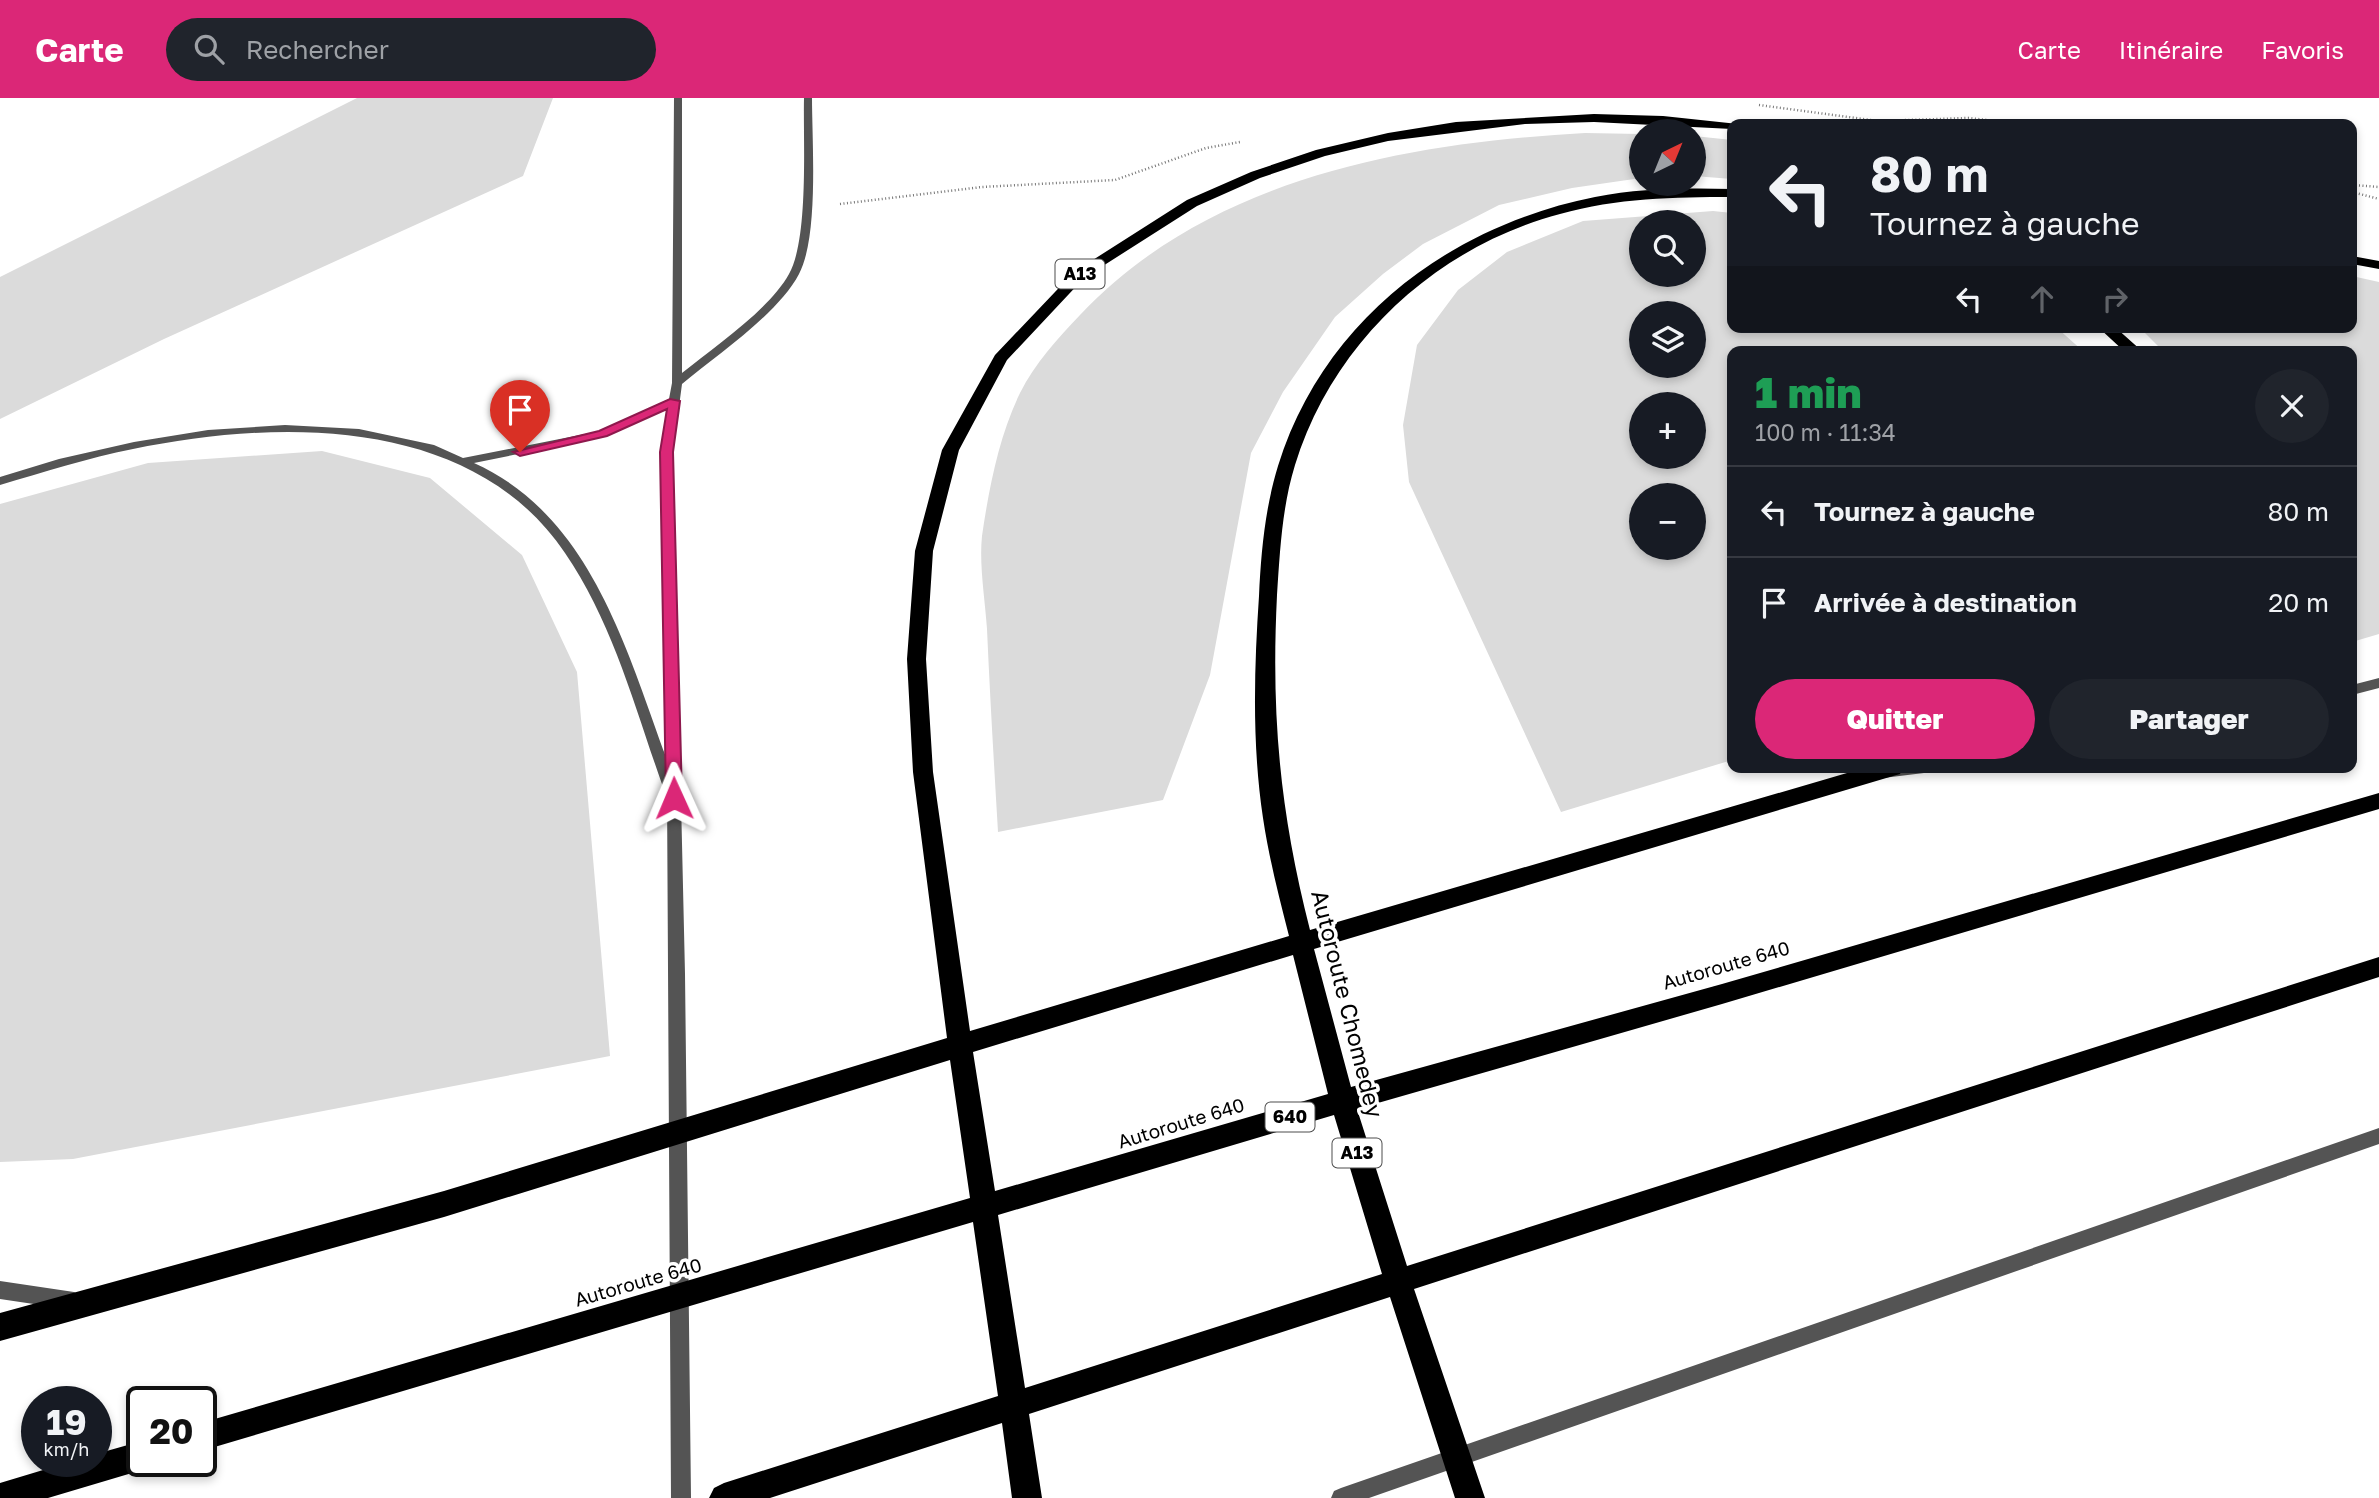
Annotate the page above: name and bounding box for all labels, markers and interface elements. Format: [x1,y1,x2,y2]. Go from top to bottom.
search box [166,18,656,81]
text: Carte [35,30,124,69]
icon: search [190,30,228,68]
text: Rechercher [246,34,389,65]
text: Carte [2018,35,2081,64]
text: Itinéraire [2119,35,2223,64]
text: Favoris [2261,35,2344,64]
north arrow [1629,119,1706,196]
map controls [1629,119,1706,560]
text: 80 m [1870,144,1988,203]
icon: left [1755,147,1846,238]
text: Tournez à gauche [1870,204,2139,242]
button: search [1629,210,1706,287]
road number: A13 [1056,260,1104,288]
icon: left [1950,280,1988,318]
icon: ahead [2023,280,2061,318]
icon: right [2096,280,2134,318]
button: layers [1629,301,1706,378]
text: 1 min [1755,367,1862,417]
button: close [2255,369,2329,443]
pin [490,380,550,452]
icon: arrive [501,391,539,429]
button: + [1629,392,1706,469]
text: 100 m · 11:34 [1755,418,1896,446]
button: − [1629,483,1706,560]
icon: left [1755,493,1793,531]
text: Tournez à gauche [1814,496,2035,527]
text: 80 m [2268,496,2329,527]
icon: arrive [1755,584,1793,622]
text: Arrivée à destination [1814,587,2077,618]
text: 20 m [2268,587,2329,618]
button: Quitter [1755,679,2035,759]
button: Partager [2049,679,2329,759]
position arrow [637,761,711,835]
street label: Autoroute Chomedey [1306,887,1390,1121]
street label: Autoroute 640 [1660,935,1792,994]
street label: Autoroute 640 [1115,1092,1247,1153]
road number: 640 [1266,1102,1314,1132]
road number: A13 [1332,1138,1382,1168]
street label: Autoroute 640 [572,1252,704,1311]
speed limit sign: 20 [126,1386,217,1477]
text: 19 [46,1401,87,1443]
text: km/h [44,1438,89,1460]

